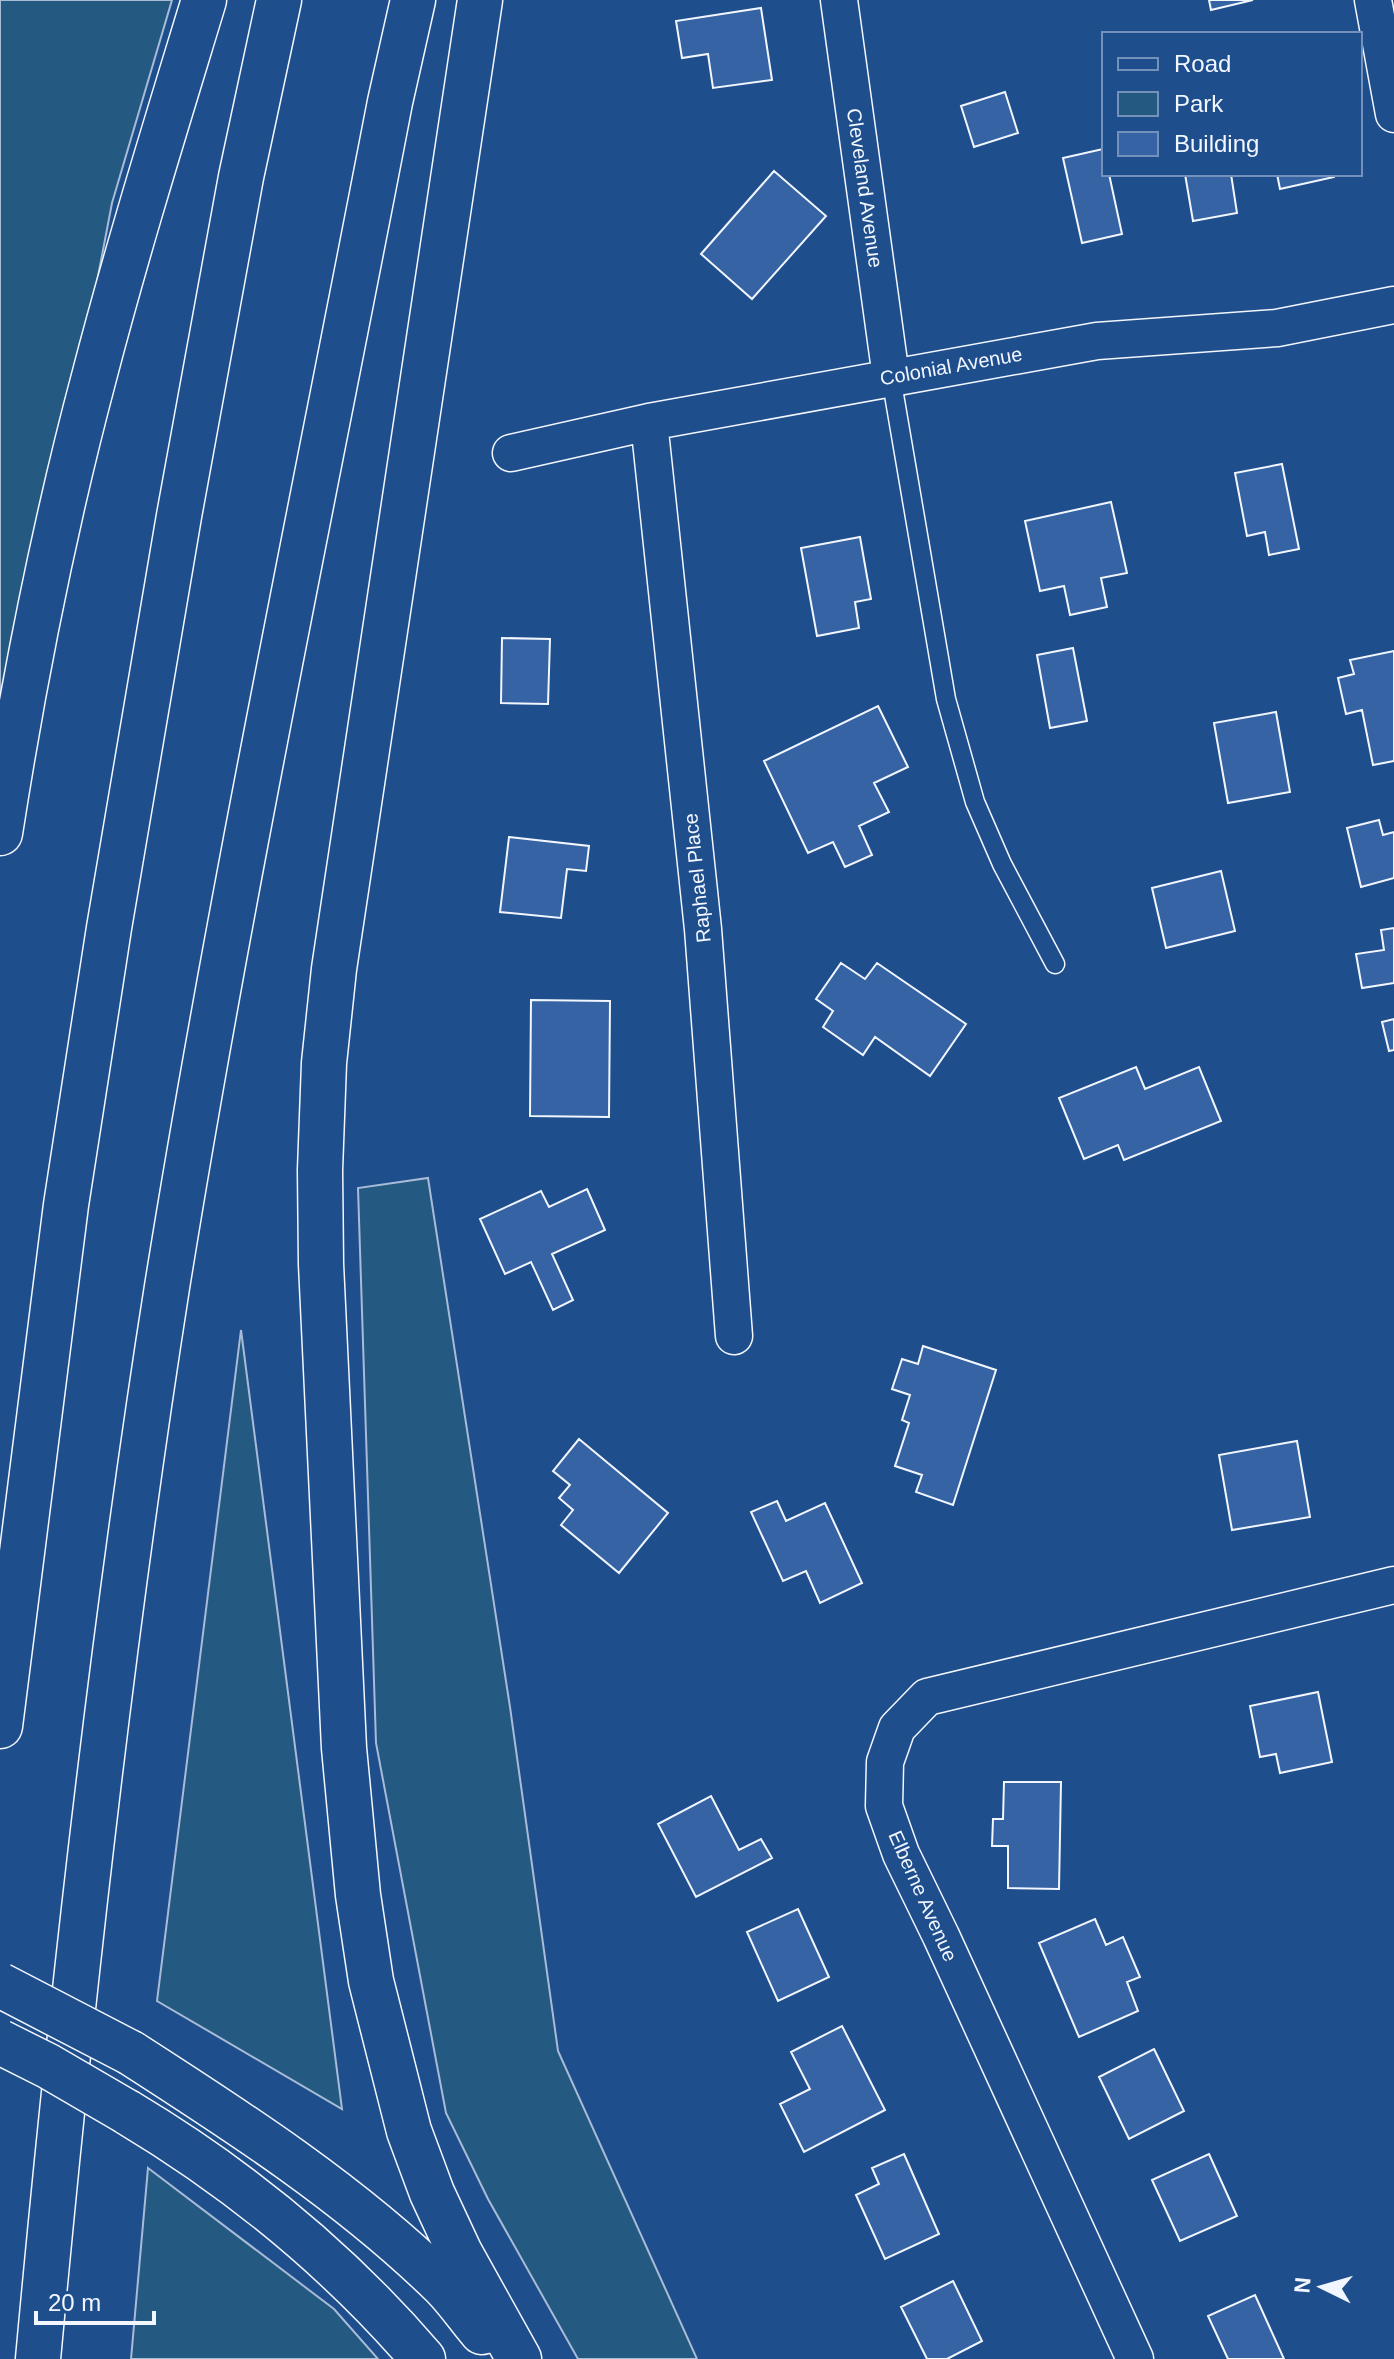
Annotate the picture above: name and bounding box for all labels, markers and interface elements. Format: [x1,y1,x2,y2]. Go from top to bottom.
legend [1102,32,1362,176]
text: Road [1174,50,1231,77]
text: Park [1174,90,1224,117]
street label: Cleveland Avenue [843,107,887,269]
text: Building [1174,130,1259,157]
street label: Colonial Avenue [878,343,1024,389]
street label: Raphael Place [679,812,715,944]
street label: Elberne Avenue [884,1827,962,1965]
north arrow [1282,2247,1362,2327]
scale bar [36,2275,154,2325]
text: N [1289,2276,1316,2294]
text: 20 m [48,2289,101,2316]

